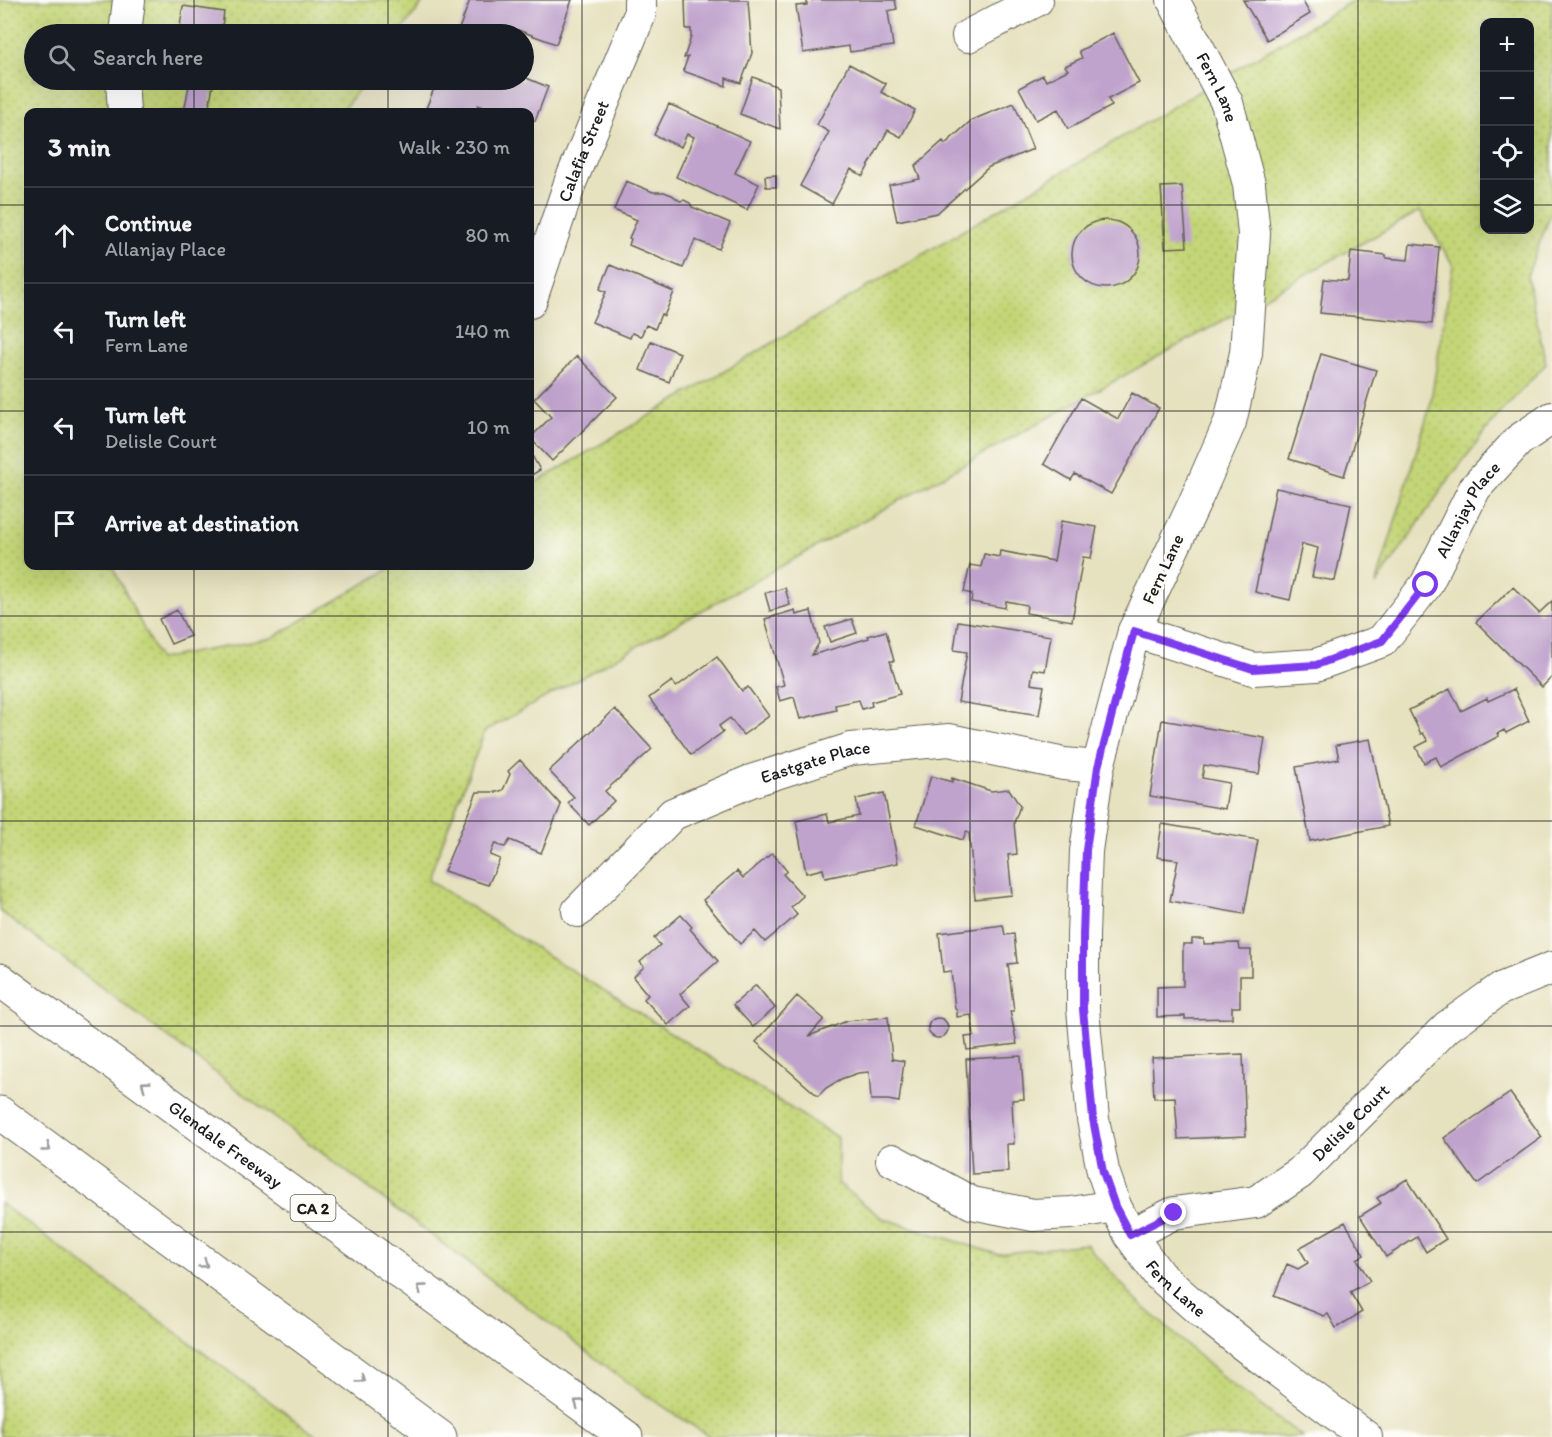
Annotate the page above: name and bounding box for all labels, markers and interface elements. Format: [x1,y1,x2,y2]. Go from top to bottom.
map controls [1480,18,1534,234]
button: + [1480,18,1534,72]
search box [24,24,534,90]
icon: search [45,41,78,74]
text: Search here [93,44,203,71]
street label: Fern Lane [1191,48,1243,124]
button: − [1480,72,1534,126]
street label: Calafia Street [553,97,614,205]
button: locate [1480,126,1534,180]
text: 3 min [48,131,110,163]
text: Walk · 230 m [398,135,510,159]
button: layers [1480,180,1534,234]
text: Continue [105,210,192,237]
icon: ahead [48,219,81,252]
text: 80 m [465,223,510,247]
text: Allanjay Place [105,237,226,261]
text: Turn left [105,306,186,333]
icon: left [48,315,81,348]
text: 140 m [455,319,510,343]
text: Fern Lane [105,333,188,357]
text: Turn left [105,402,186,429]
icon: left [48,411,81,444]
text: 10 m [467,415,510,439]
text: Delisle Court [105,429,217,453]
street label: Allanjay Place [1431,457,1505,561]
icon: arrive [48,507,81,540]
text: Arrive at destination [105,510,299,537]
street label: Fern Lane [1137,530,1189,608]
route start [1412,571,1438,597]
street label: Eastgate Place [758,736,871,788]
street label: Delisle Court [1307,1079,1394,1166]
one-way arrow [141,1082,152,1093]
street label: Glendale Freeway [164,1096,287,1194]
one-way arrow [41,1141,52,1152]
road number: CA 2 [290,1195,336,1221]
route end [1160,1199,1186,1225]
street label: Fern Lane [1141,1255,1210,1322]
one-way arrow [198,1256,209,1267]
one-way arrow [417,1284,428,1295]
one-way arrow [355,1372,366,1383]
one-way arrow [574,1400,585,1411]

